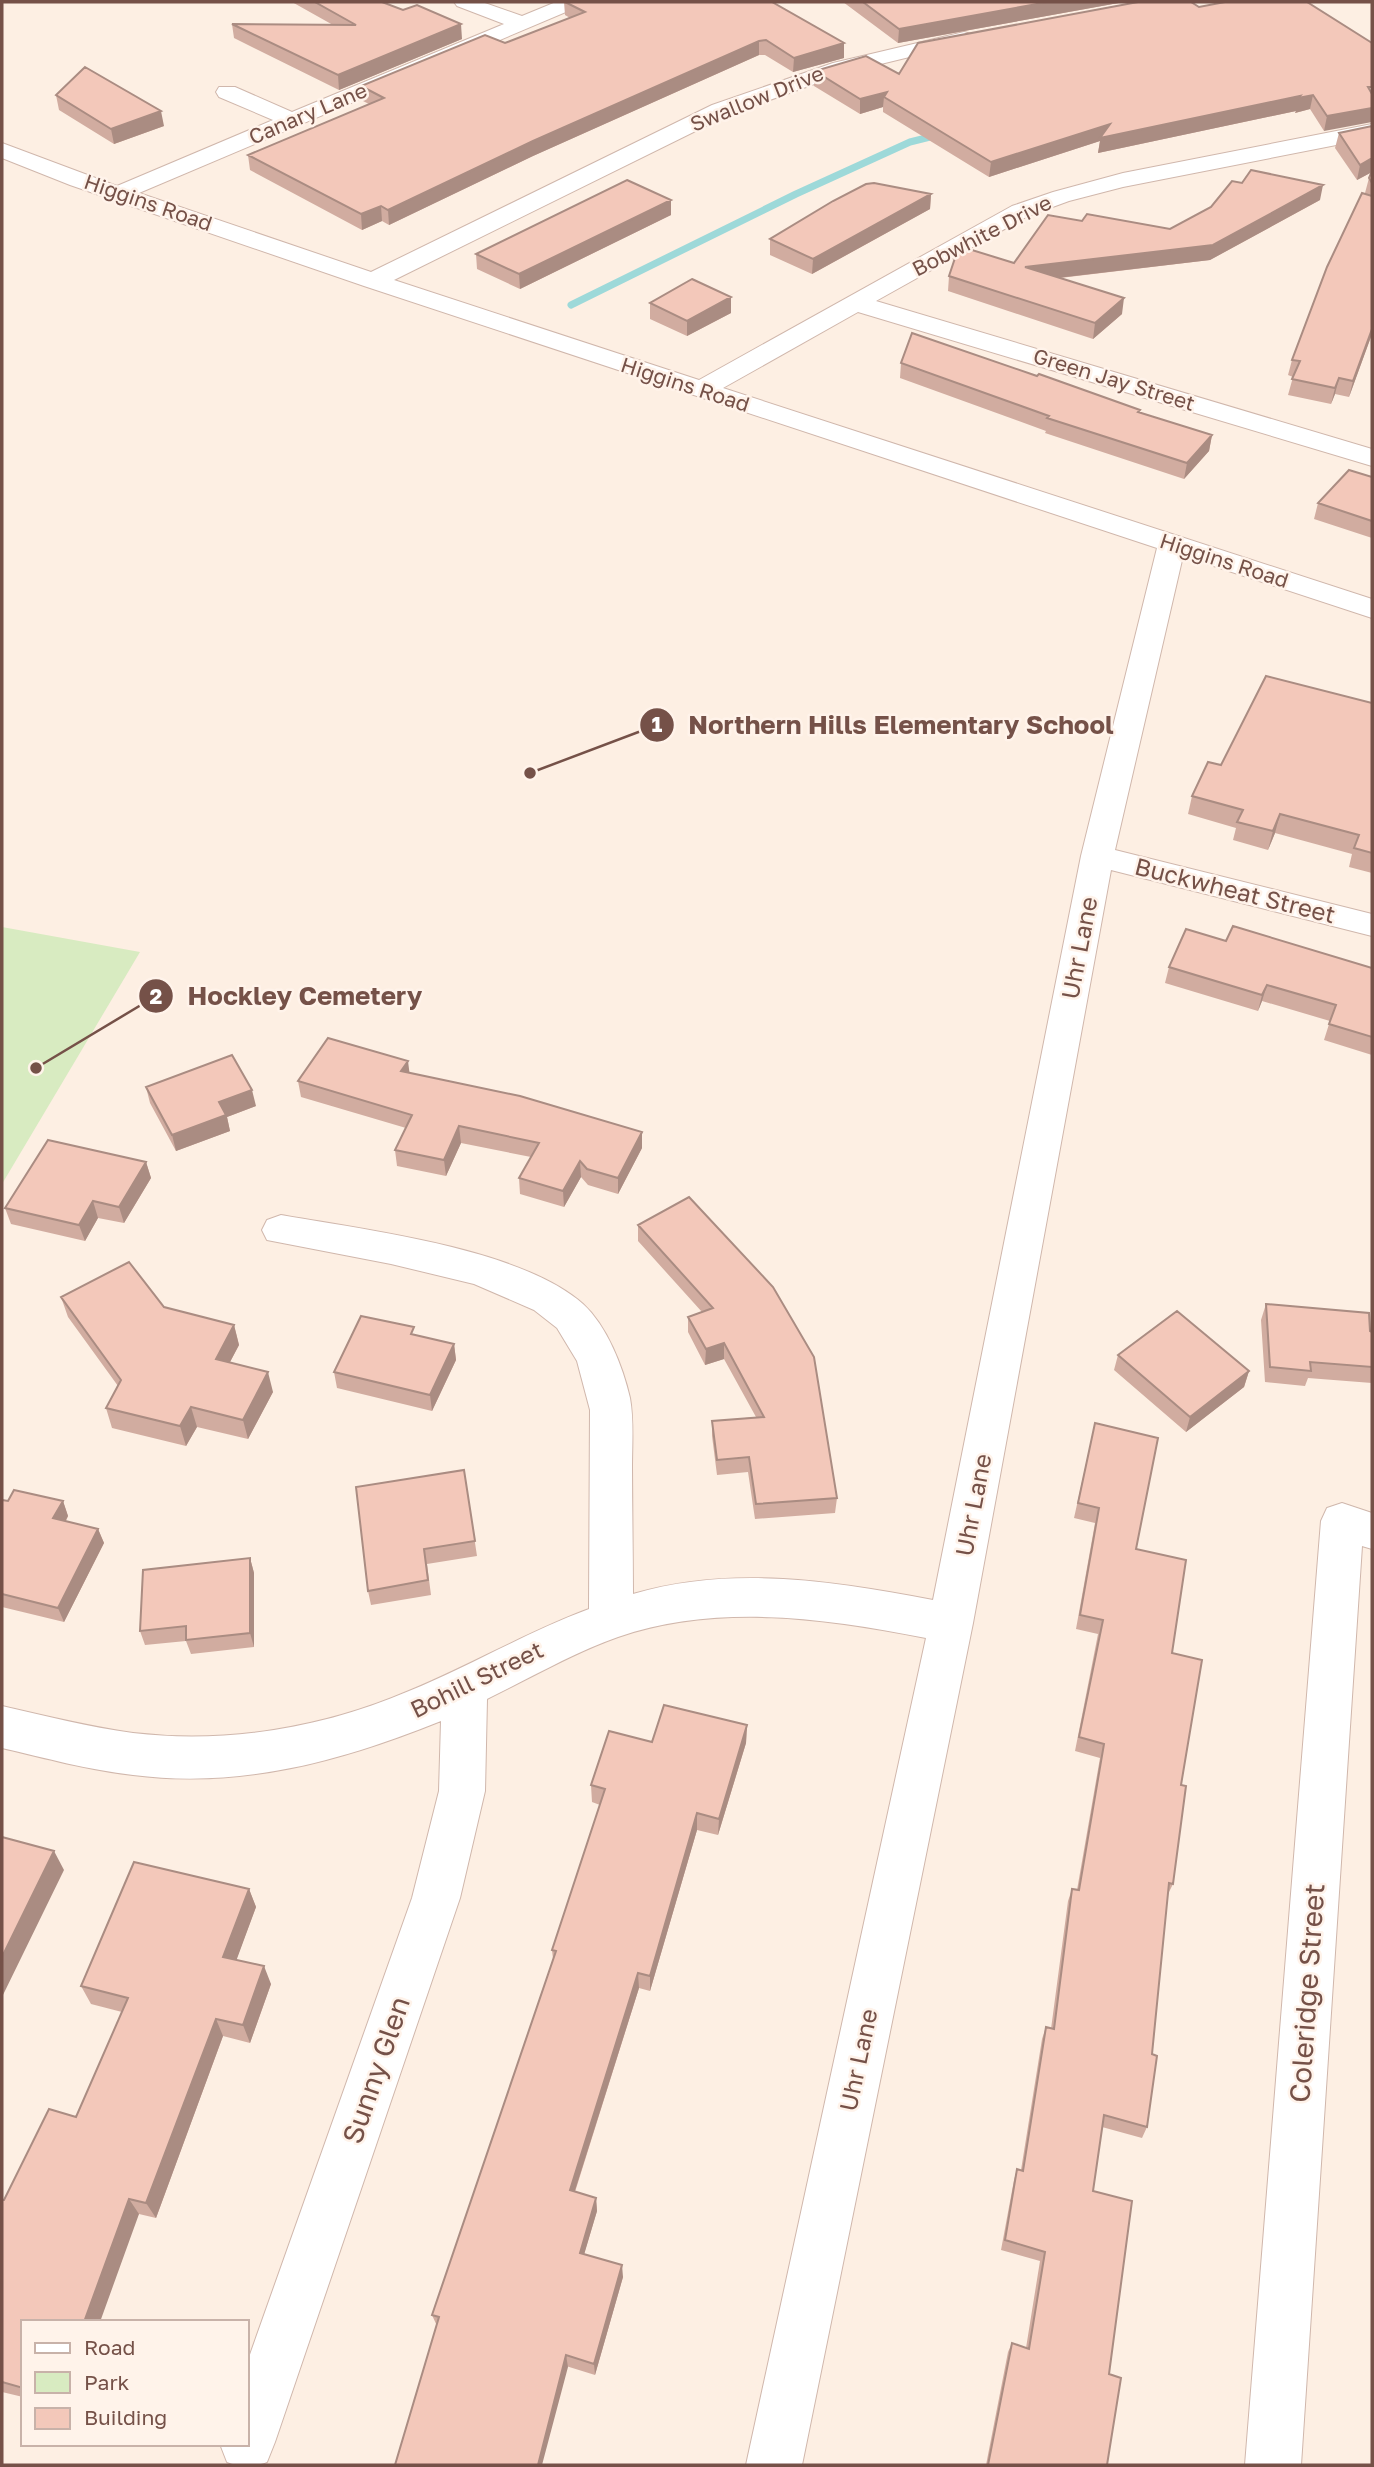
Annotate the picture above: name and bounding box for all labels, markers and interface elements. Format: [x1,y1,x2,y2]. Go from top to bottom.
street label: Swallow Drive [686,59,827,137]
street label: Canary Lane [245,77,371,150]
street label: Higgins Road [81,168,216,236]
street label: Bobwhite Drive [908,189,1056,281]
street label: Green Jay Street [1030,342,1198,416]
street label: Higgins Road [618,351,753,417]
street label: Higgins Road [1157,527,1292,593]
callout: Northern Hills Elementary School [639,702,1128,749]
text: Northern Hills Elementary School [688,709,1114,740]
text: 1 [652,711,663,737]
street label: Buckwheat Street [1132,851,1339,928]
street label: Uhr Lane [1054,894,1103,1001]
callout: Hockley Cemetery [139,973,437,1020]
text: Hockley Cemetery [188,980,423,1011]
text: 2 [150,983,163,1009]
street label: Uhr Lane [948,1451,997,1558]
street label: Bohill Street [405,1634,547,1723]
street label: Coleridge Street [1282,1882,1331,2104]
street label: Sunny Glen [335,1992,416,2148]
street label: Uhr Lane [833,2006,883,2113]
legend [21,2320,248,2446]
text: Road [84,2334,135,2360]
text: Park [84,2369,130,2395]
text: Building [84,2404,167,2430]

